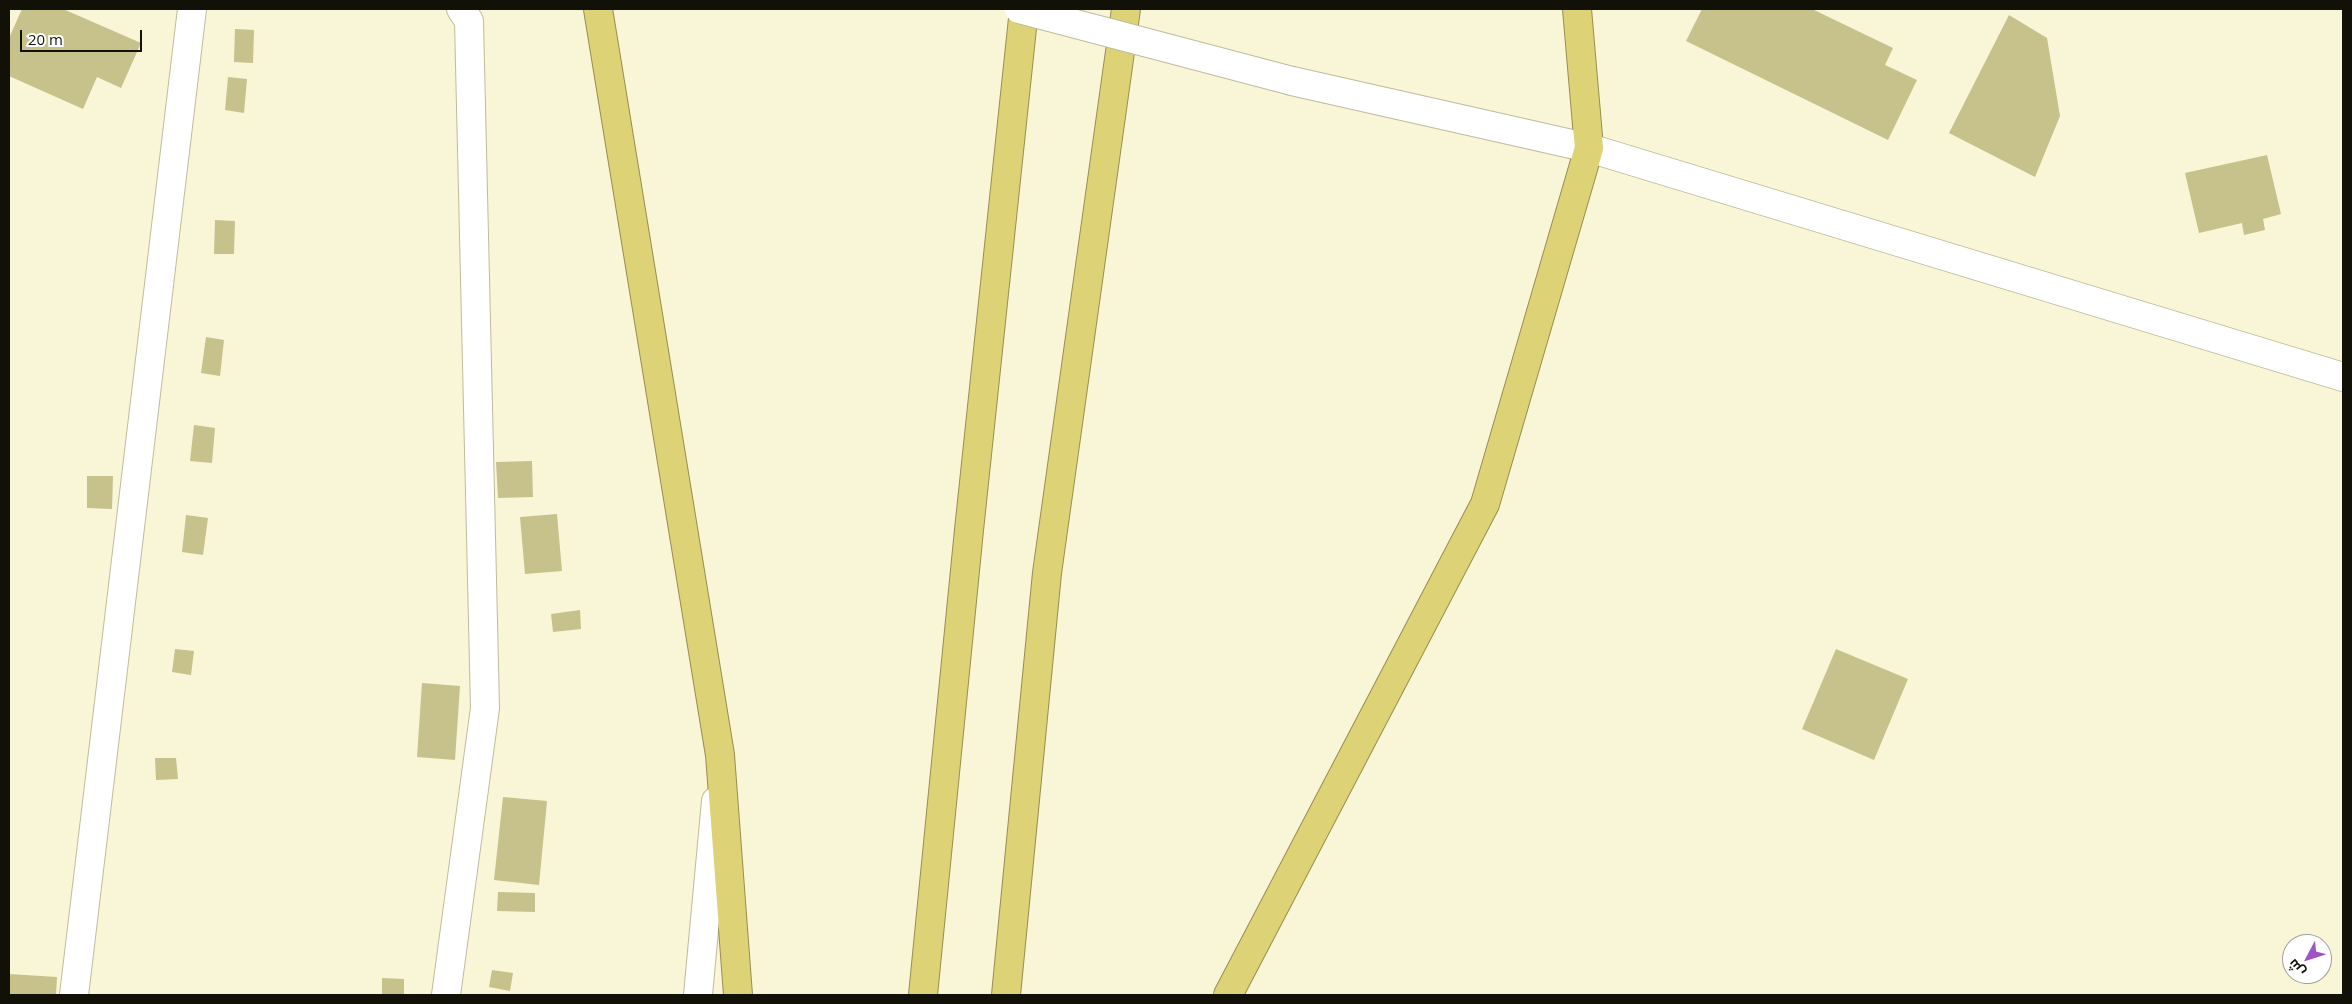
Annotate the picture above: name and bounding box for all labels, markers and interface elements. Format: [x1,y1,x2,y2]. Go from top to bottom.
scale bar [22,20,145,52]
text: 20 m [28,29,63,49]
north arrow [2282,934,2332,984]
text: ش [2283,955,2309,981]

